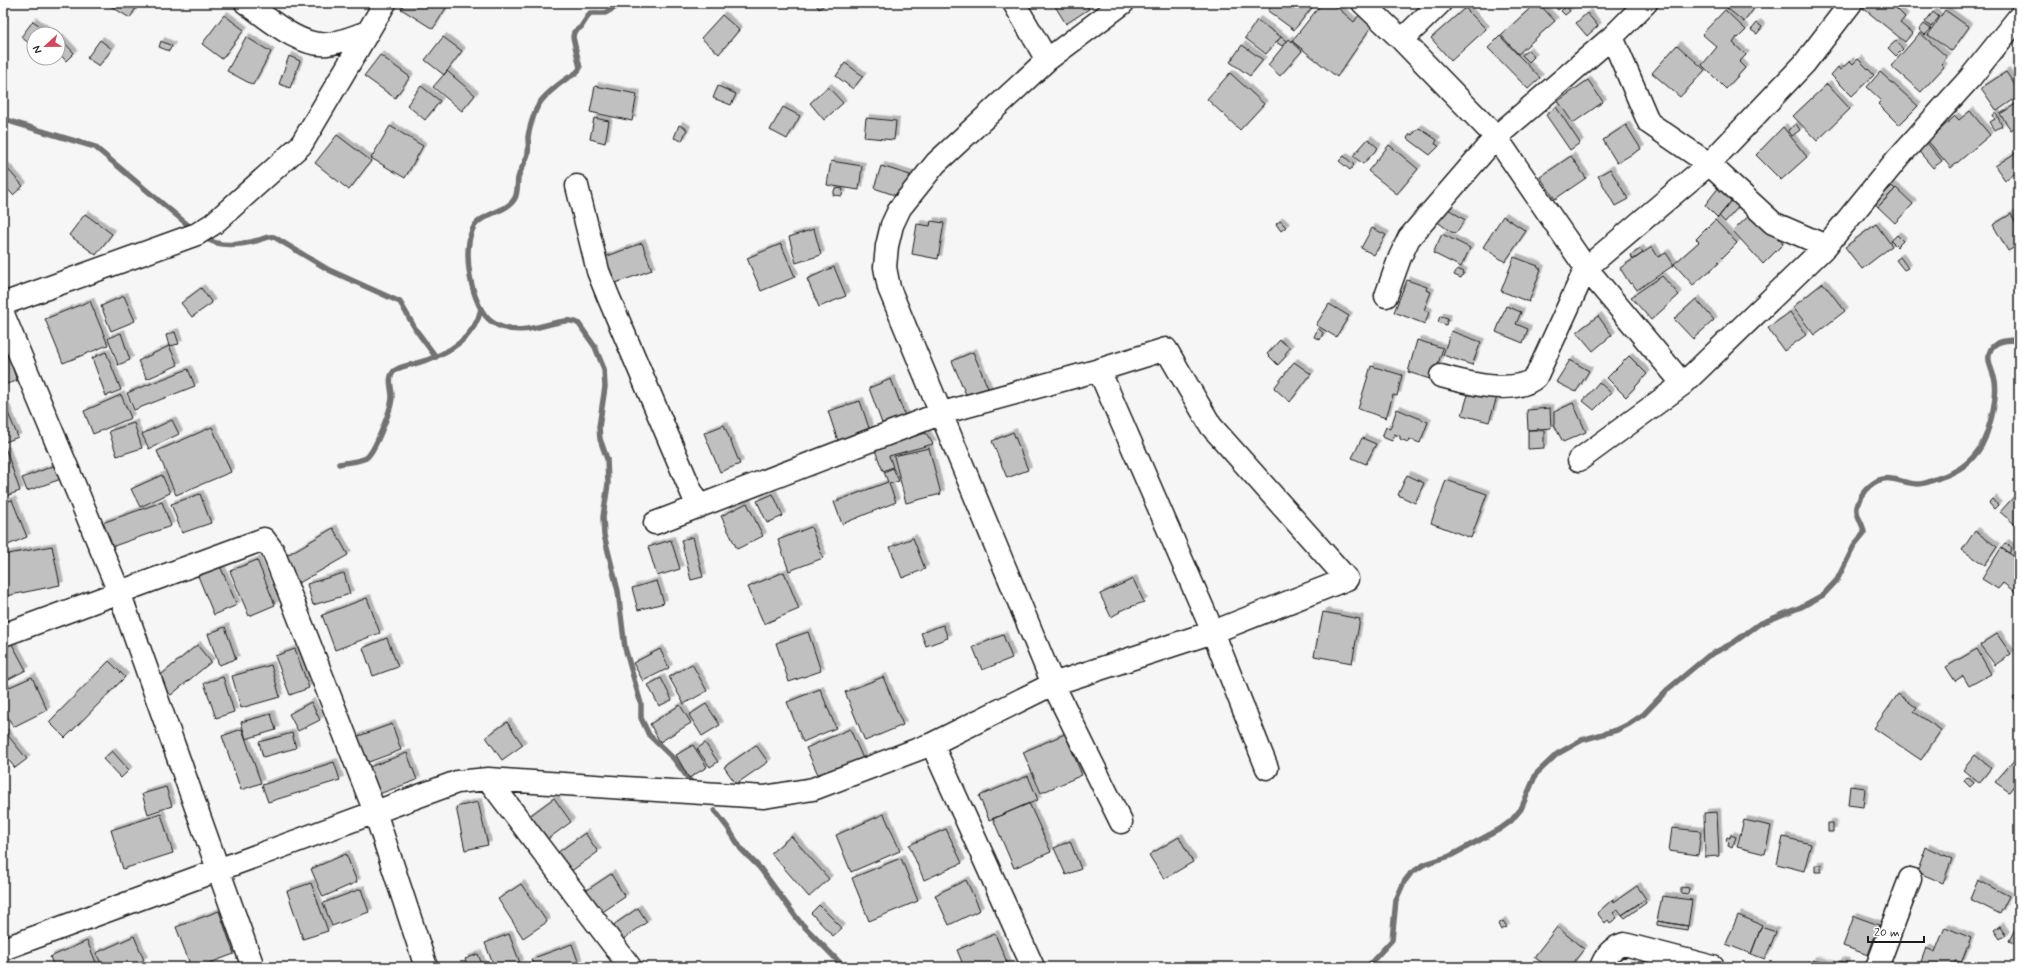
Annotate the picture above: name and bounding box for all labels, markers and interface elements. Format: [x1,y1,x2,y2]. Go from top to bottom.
north arrow [26,26,66,66]
text: N [30,43,46,55]
scale bar [1868,918,1924,944]
text: 20 m [1874,925,1900,941]

